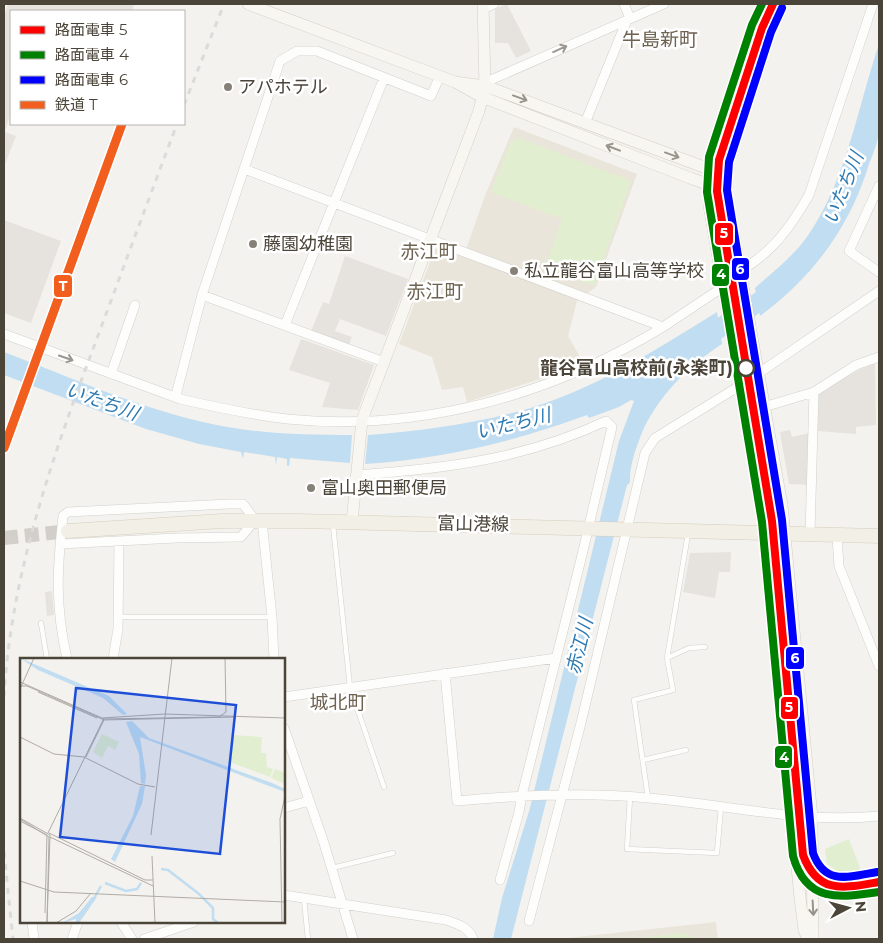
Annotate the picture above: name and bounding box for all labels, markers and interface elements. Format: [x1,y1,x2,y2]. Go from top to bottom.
legend [10,10,185,125]
text: 路面電車 5 [55,20,127,39]
district label: 牛島新町 [622,28,698,51]
one-way arrow [552,44,567,54]
text: 路面電車 4 [55,45,129,64]
text: 路面電車 6 [55,70,128,89]
place label: アパホテル [238,76,328,98]
marker: アパホテル [222,81,234,93]
one-way arrow [512,94,527,104]
text: 鉄道 T [55,95,98,114]
one-way arrow [605,142,620,151]
water label: いたち川 [819,147,869,228]
one-way arrow [664,151,680,160]
line badge: 5 [714,222,734,246]
text: 5 [720,224,728,242]
place label: 藤園幼稚園 [263,233,353,255]
marker: 藤園幼稚園 [247,238,259,250]
district label: 赤江町 [400,240,458,263]
line badge: 6 [731,257,750,281]
place label: 私立龍谷富山高等学校 [524,260,704,282]
text: 6 [736,260,745,278]
line badge: 4 [711,263,730,287]
marker: 私立龍谷富山高等学校 [508,265,520,277]
text: 4 [716,265,726,283]
line badge: T [53,274,73,298]
text: T [59,277,68,295]
district label: 赤江町 [406,280,464,303]
one-way arrow [57,354,73,363]
place label: 龍谷富山高校前(永楽町) [540,357,733,379]
marker: 龍谷富山高校前(永楽町) [737,359,755,377]
water label: いたち川 [62,378,143,426]
water label: いたち川 [473,403,555,444]
place label: 富山奥田郵便局 [321,477,447,499]
marker: 富山奥田郵便局 [305,482,317,494]
street label: 富山港線 [437,512,509,536]
water label: 赤江川 [561,614,598,677]
line badge: 6 [785,646,805,670]
text: 6 [791,649,800,667]
inset map [20,658,285,923]
district label: 城北町 [309,691,367,714]
line badge: 5 [780,696,799,720]
text: 5 [785,698,793,716]
line badge: 4 [774,745,793,769]
text: 4 [779,748,789,766]
north arrow [823,883,873,933]
one-way arrow [808,900,817,916]
text: N [851,900,870,913]

